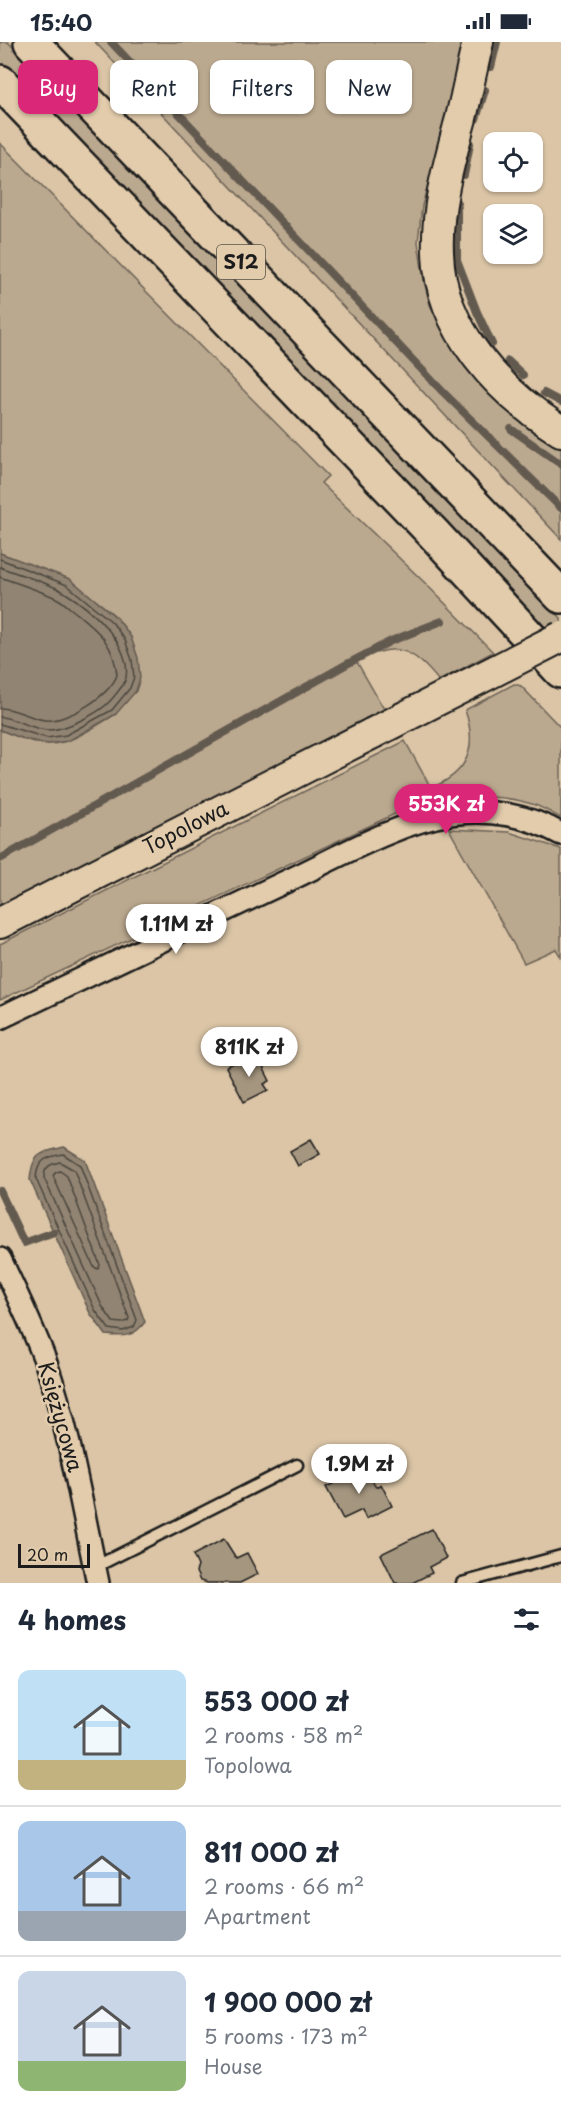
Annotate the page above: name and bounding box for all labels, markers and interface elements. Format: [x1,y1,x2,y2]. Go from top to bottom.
text: 15:40 [30,5,92,38]
chip: Buy [18,60,98,114]
chip: Rent [110,60,198,114]
chip: Filters [210,60,314,114]
chip: New [326,60,412,114]
map controls [483,132,543,264]
button: locate [483,132,543,192]
button: layers [483,204,543,264]
road number: S12 [217,245,265,279]
pin: 553K zł [391,784,501,835]
text: 553K zł [408,788,484,818]
street label: Topolowa [137,791,233,861]
pin: 1.11M zł [114,904,238,955]
text: 1.11M zł [140,908,212,938]
pin: 811K zł [194,1027,304,1078]
text: 811K zł [215,1031,283,1061]
street label: Księżycowa [31,1358,93,1475]
pin: 1.9M zł [304,1444,414,1495]
text: 1.9M zł [325,1448,393,1478]
scale bar [18,1541,90,1568]
text: 20 m [27,1542,68,1566]
text: 4 homes [18,1600,126,1639]
icon: filters [510,1603,543,1636]
text: 553 000 zł [204,1681,348,1720]
icon: home [66,1694,138,1766]
text: 2 rooms · 58 m² [204,1720,363,1750]
text: Topolowa [204,1750,292,1780]
text: 811 000 zł [204,1832,338,1871]
icon: home [66,1845,138,1917]
text: 2 rooms · 66 m² [204,1871,364,1901]
text: Apartment [204,1901,311,1931]
text: 1 900 000 zł [204,1982,371,2021]
icon: home [66,1995,138,2067]
text: 5 rooms · 173 m² [204,2021,368,2051]
text: House [204,2051,263,2081]

